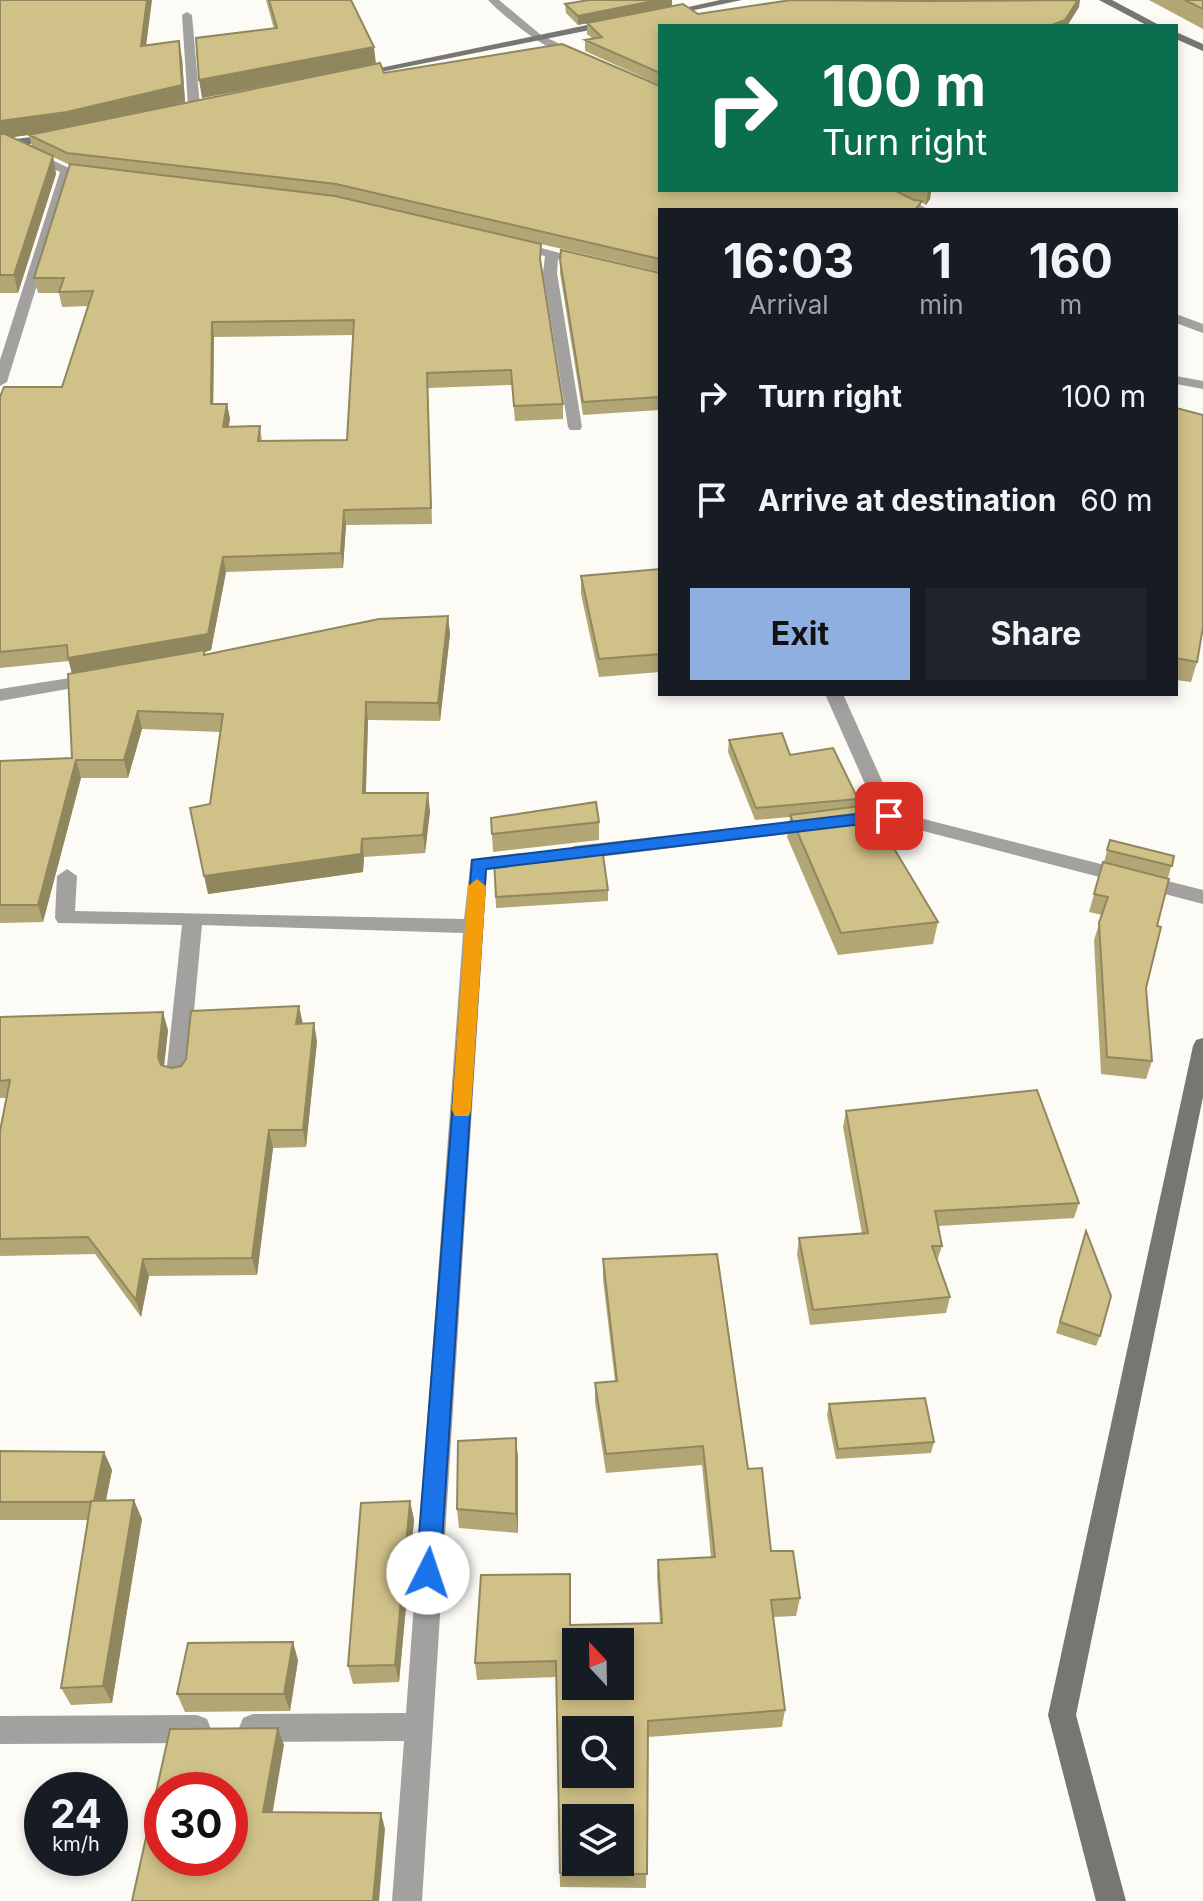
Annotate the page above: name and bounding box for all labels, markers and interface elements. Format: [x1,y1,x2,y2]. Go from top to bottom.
text: 100 m [822,52,986,120]
icon: right [690,56,794,160]
text: Turn right [822,120,987,164]
text: 16:03 [723,231,854,290]
text: 1 [931,231,952,290]
text: 160 [1029,231,1113,290]
text: Arrival [749,289,829,320]
text: min [919,289,964,320]
text: m [1059,289,1082,320]
icon: right [690,374,734,418]
text: Turn right [758,378,902,414]
text: 100 m [1061,378,1146,414]
icon: arrive [690,478,734,522]
text: Arrive at destination [758,482,1056,518]
text: 60 m [1080,482,1153,518]
button: Exit [690,588,910,680]
button: Share [926,588,1146,680]
pin [855,782,923,850]
icon: arrive [867,794,911,838]
position arrow [386,1531,470,1615]
north arrow [562,1628,634,1700]
map controls [562,1628,634,1876]
button: search [562,1716,634,1788]
speed limit sign: 30 [144,1772,248,1876]
text: 24 [50,1789,102,1838]
button: layers [562,1804,634,1876]
text: km/h [52,1832,100,1856]

